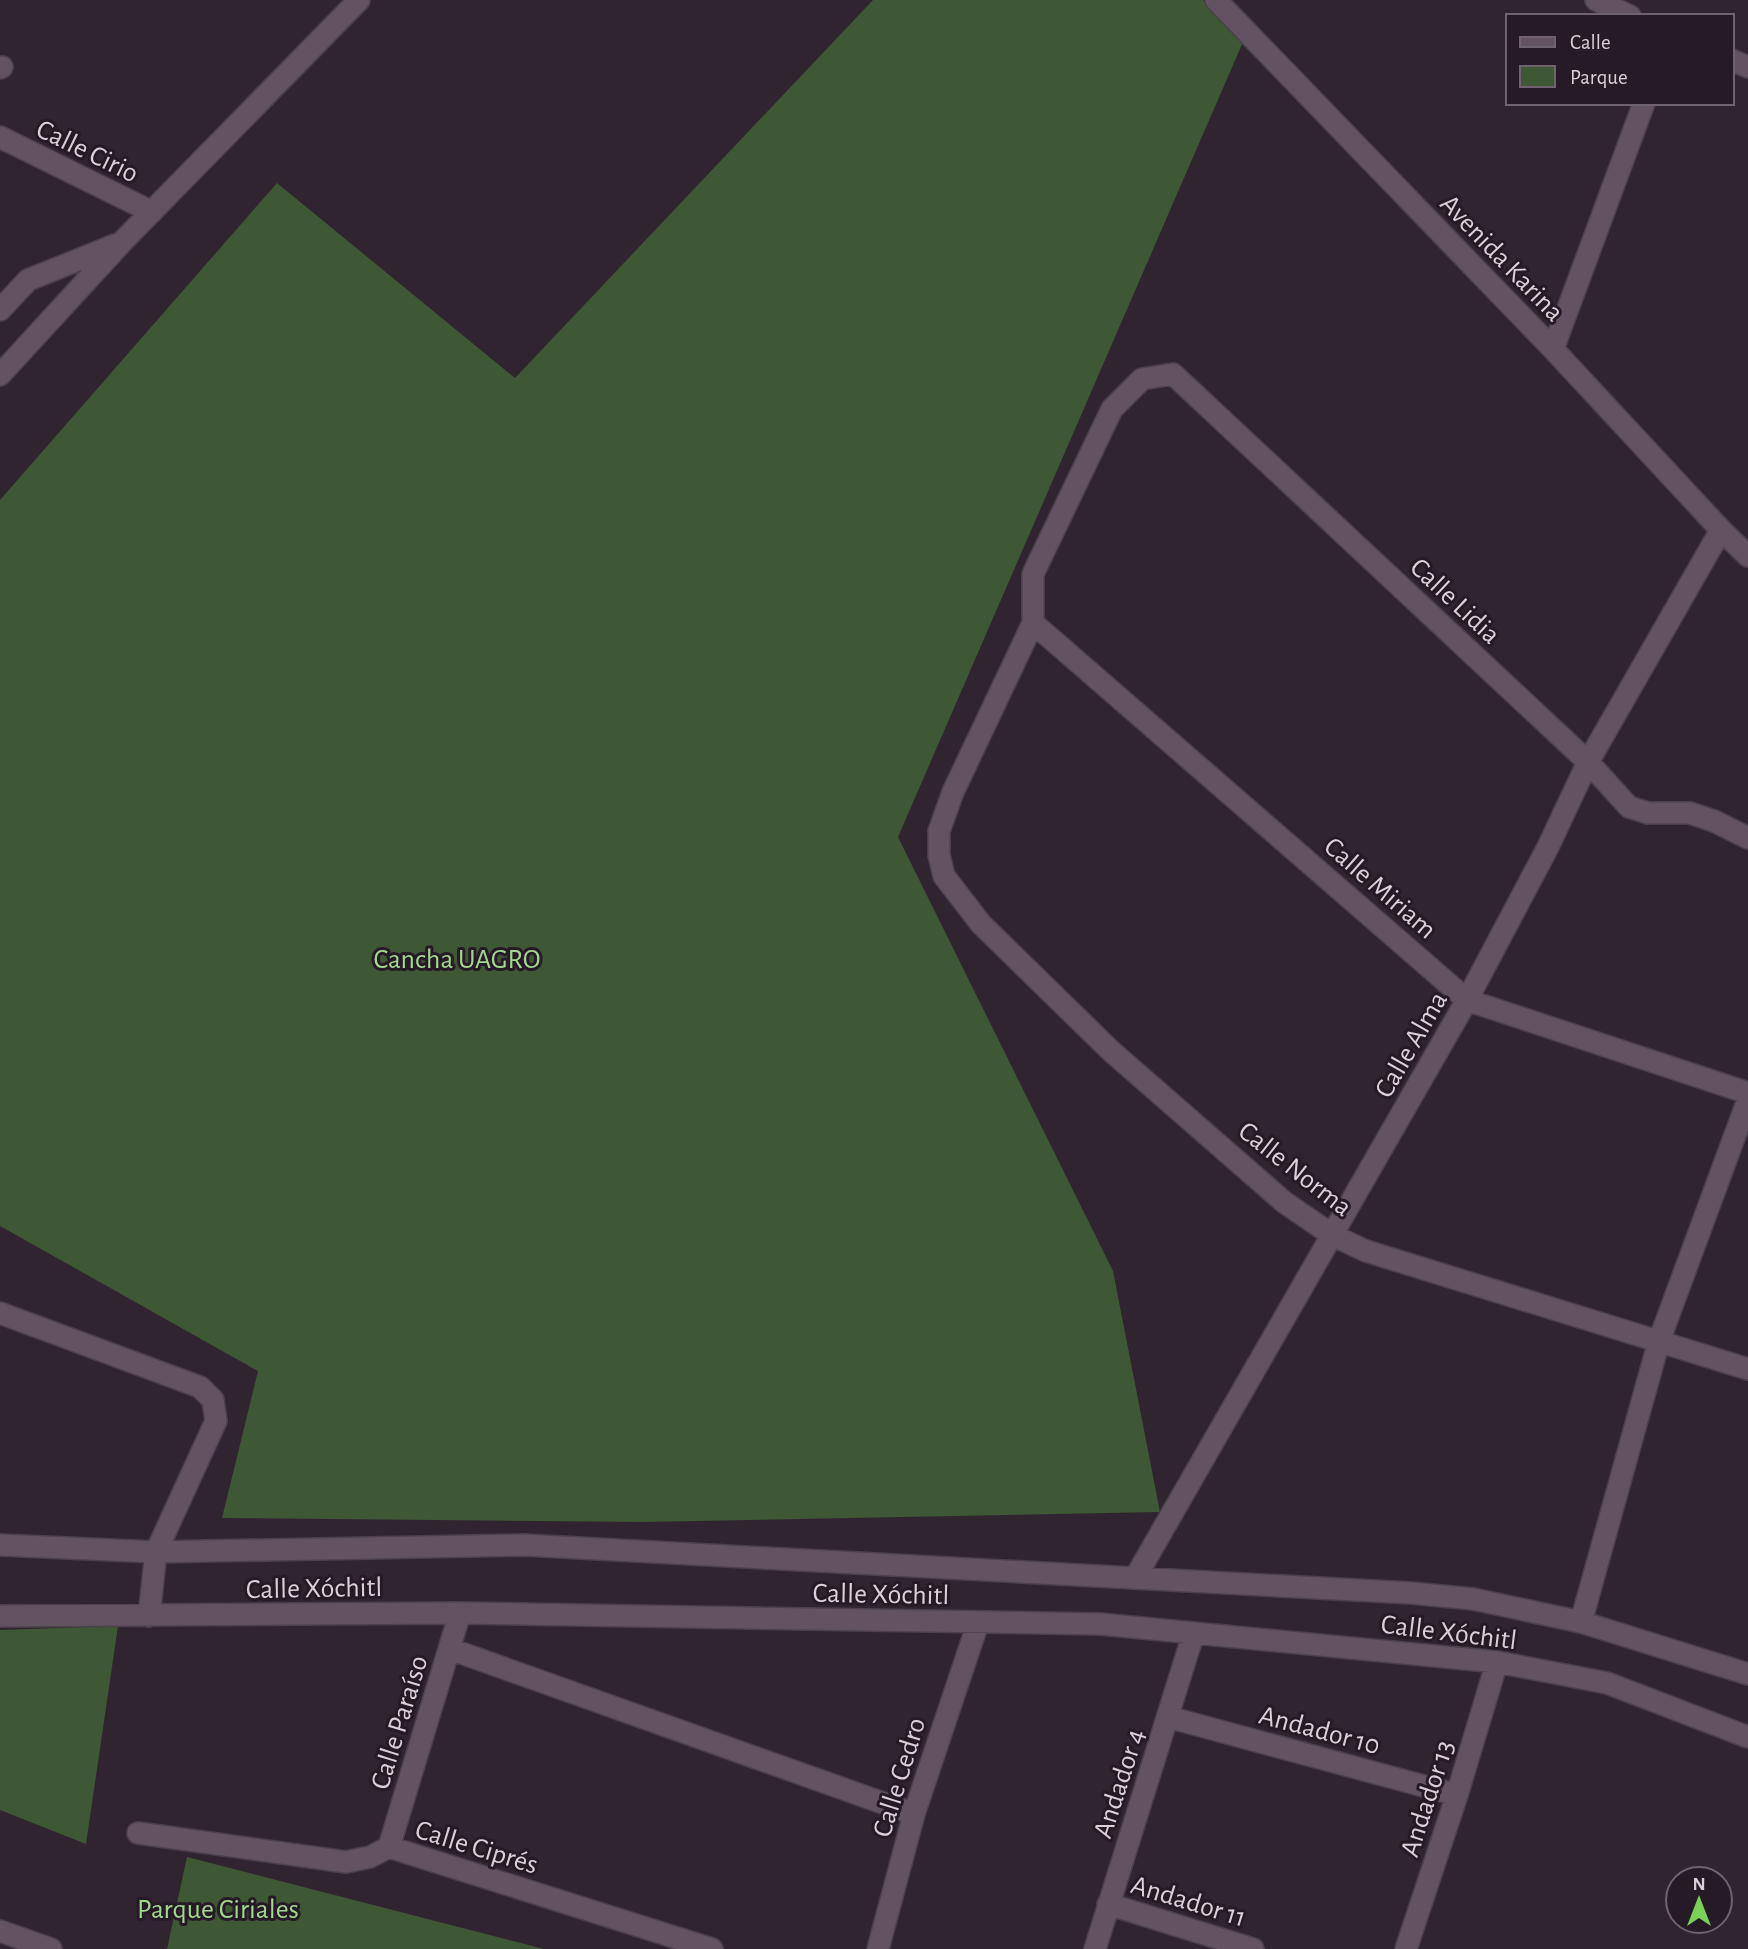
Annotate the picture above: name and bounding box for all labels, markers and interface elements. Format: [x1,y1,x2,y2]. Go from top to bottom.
legend [1506,14,1734,105]
text: Calle [1570,32,1611,53]
text: Parque [1570,67,1628,88]
street label: Calle Cirio [32,115,143,188]
street label: Avenida Karina [1434,190,1569,327]
street label: Calle Lidia [1404,553,1505,650]
street label: Calle Miriam [1318,832,1441,945]
park label: Cancha UAGRO [373,946,541,974]
street label: Calle Alma [1370,987,1453,1103]
street label: Calle Norma [1233,1117,1357,1222]
street label: Calle Xóchitl [246,1574,383,1604]
street label: Calle Xóchitl [812,1580,949,1610]
street label: Calle Xóchitl [1379,1611,1518,1655]
street label: Calle Paraíso [366,1653,433,1793]
street label: Andador 10 [1256,1701,1383,1760]
street label: Calle Cedro [869,1715,931,1841]
street label: Andador 4 [1089,1726,1151,1842]
street label: Andador 13 [1396,1737,1460,1860]
street label: Calle Ciprés [412,1816,541,1880]
north arrow [1664,1865,1734,1935]
street label: Andador 11 [1128,1871,1249,1933]
text: N [1692,1875,1706,1894]
park label: Parque Ciriales [137,1896,299,1924]

